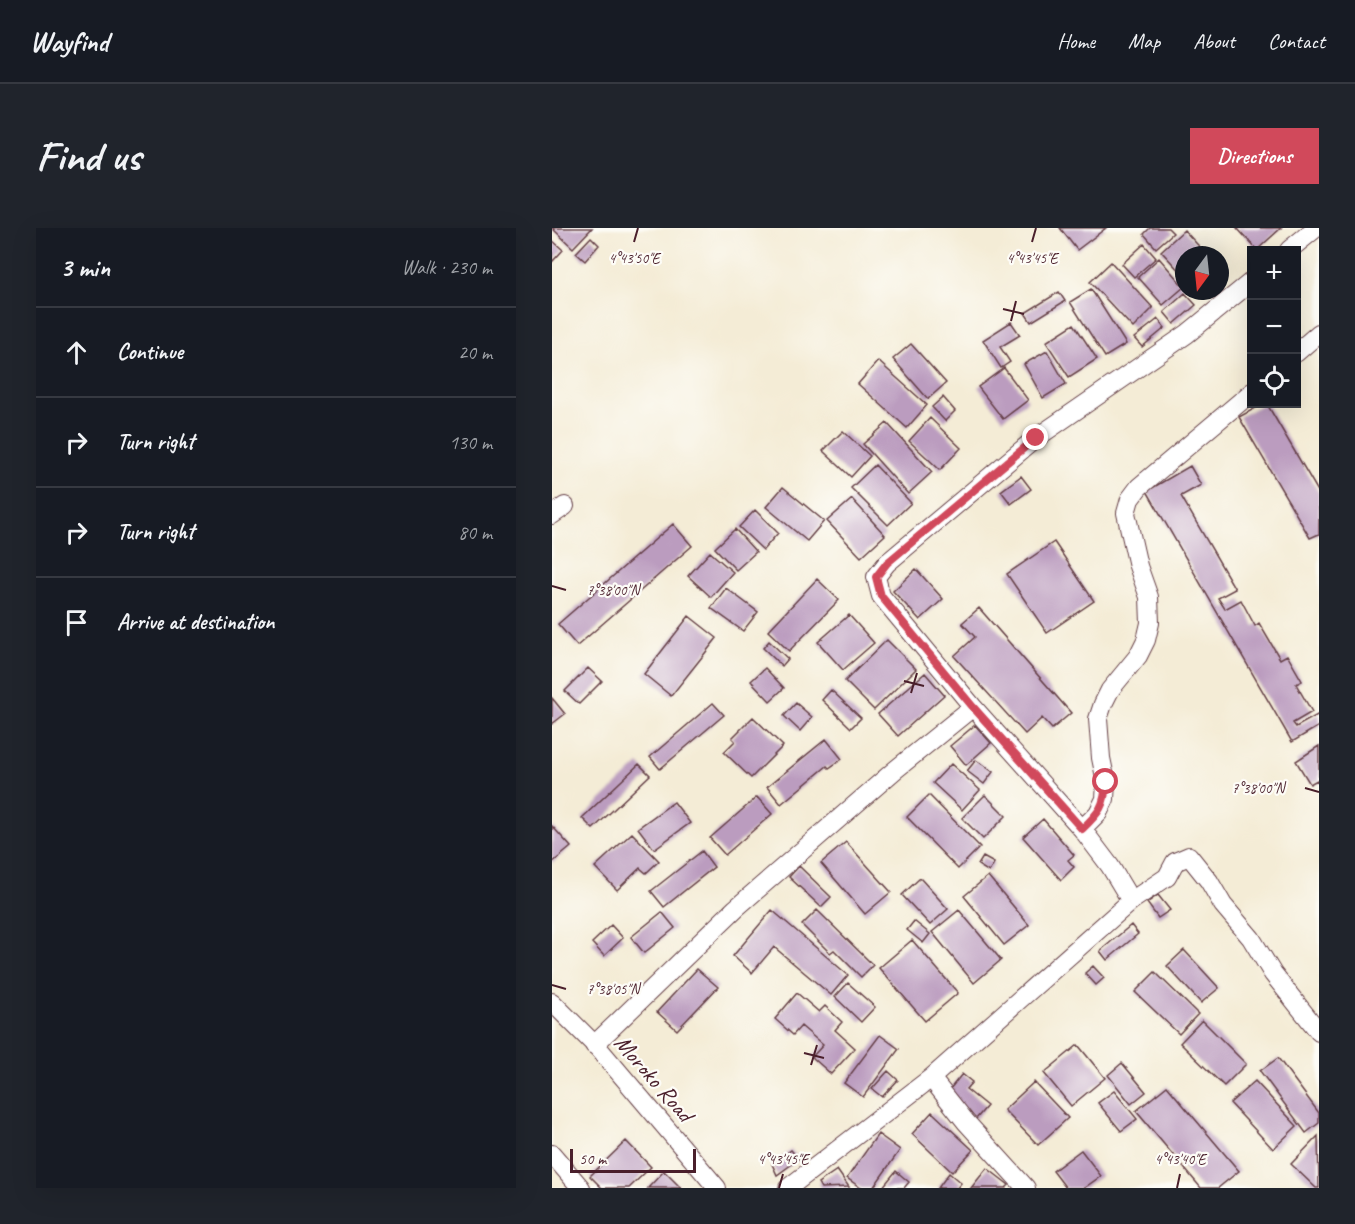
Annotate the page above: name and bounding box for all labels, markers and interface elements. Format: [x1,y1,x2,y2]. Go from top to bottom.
text: Wayfind [30,24,109,59]
text: Home [1057,28,1095,54]
text: Map [1128,28,1160,54]
text: About [1193,28,1235,54]
text: Contact [1268,28,1325,54]
button: Directions [1190,128,1319,184]
text: Find us [36,130,141,183]
north arrow [1175,246,1229,300]
map controls [1247,246,1301,408]
button: + [1247,246,1301,300]
text: 4°43'50"E [608,249,662,268]
text: 4°43'45"E [1006,249,1060,268]
text: 3 min [60,251,110,284]
text: Walk · 230 m [402,255,492,280]
button: − [1247,300,1301,354]
icon: ahead [60,336,93,369]
text: Continue [117,338,183,366]
text: 20 m [458,340,492,365]
button: locate [1247,354,1301,408]
route end [1022,424,1048,450]
icon: right [60,426,93,459]
text: Turn right [117,428,194,456]
text: 130 m [449,430,492,455]
icon: right [60,516,93,549]
text: Turn right [117,518,194,546]
text: 80 m [458,520,492,545]
text: 7°38'00"N [587,581,642,600]
icon: arrive [60,606,93,639]
text: Arrive at destination [117,608,274,636]
route start [1092,768,1118,794]
text: 7°38'00"N [1232,779,1287,798]
text: 7°38'05"N [587,980,642,999]
street label: Moroko Road [608,1028,702,1131]
scale bar [570,1146,696,1174]
text: 50 m [579,1149,606,1169]
text: 4°43'45"E [757,1150,811,1169]
text: 4°43'40"E [1154,1150,1208,1169]

